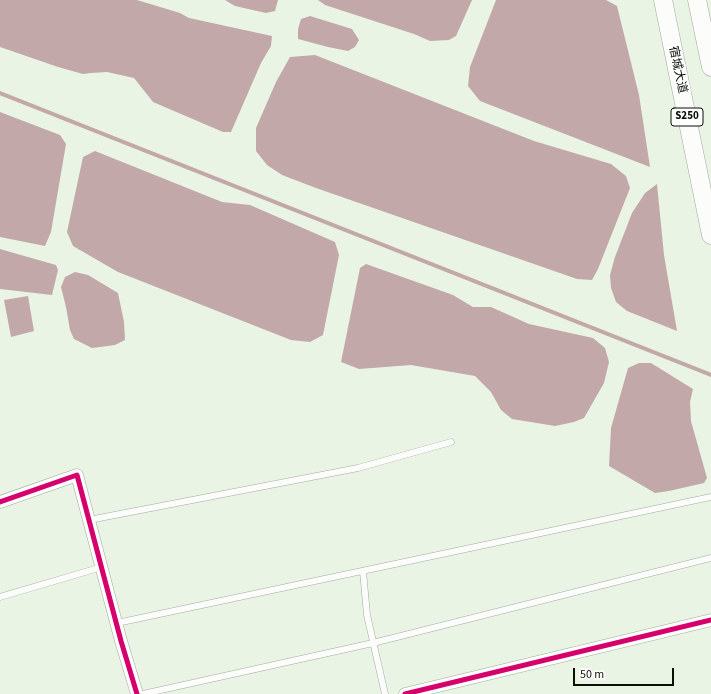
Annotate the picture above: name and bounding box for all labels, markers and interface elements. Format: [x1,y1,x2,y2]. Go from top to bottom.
street label: 宿城大道 [665,45,689,95]
road number: S250 [671,108,703,126]
scale bar [575,660,676,686]
text: 50 m [580,666,604,683]

